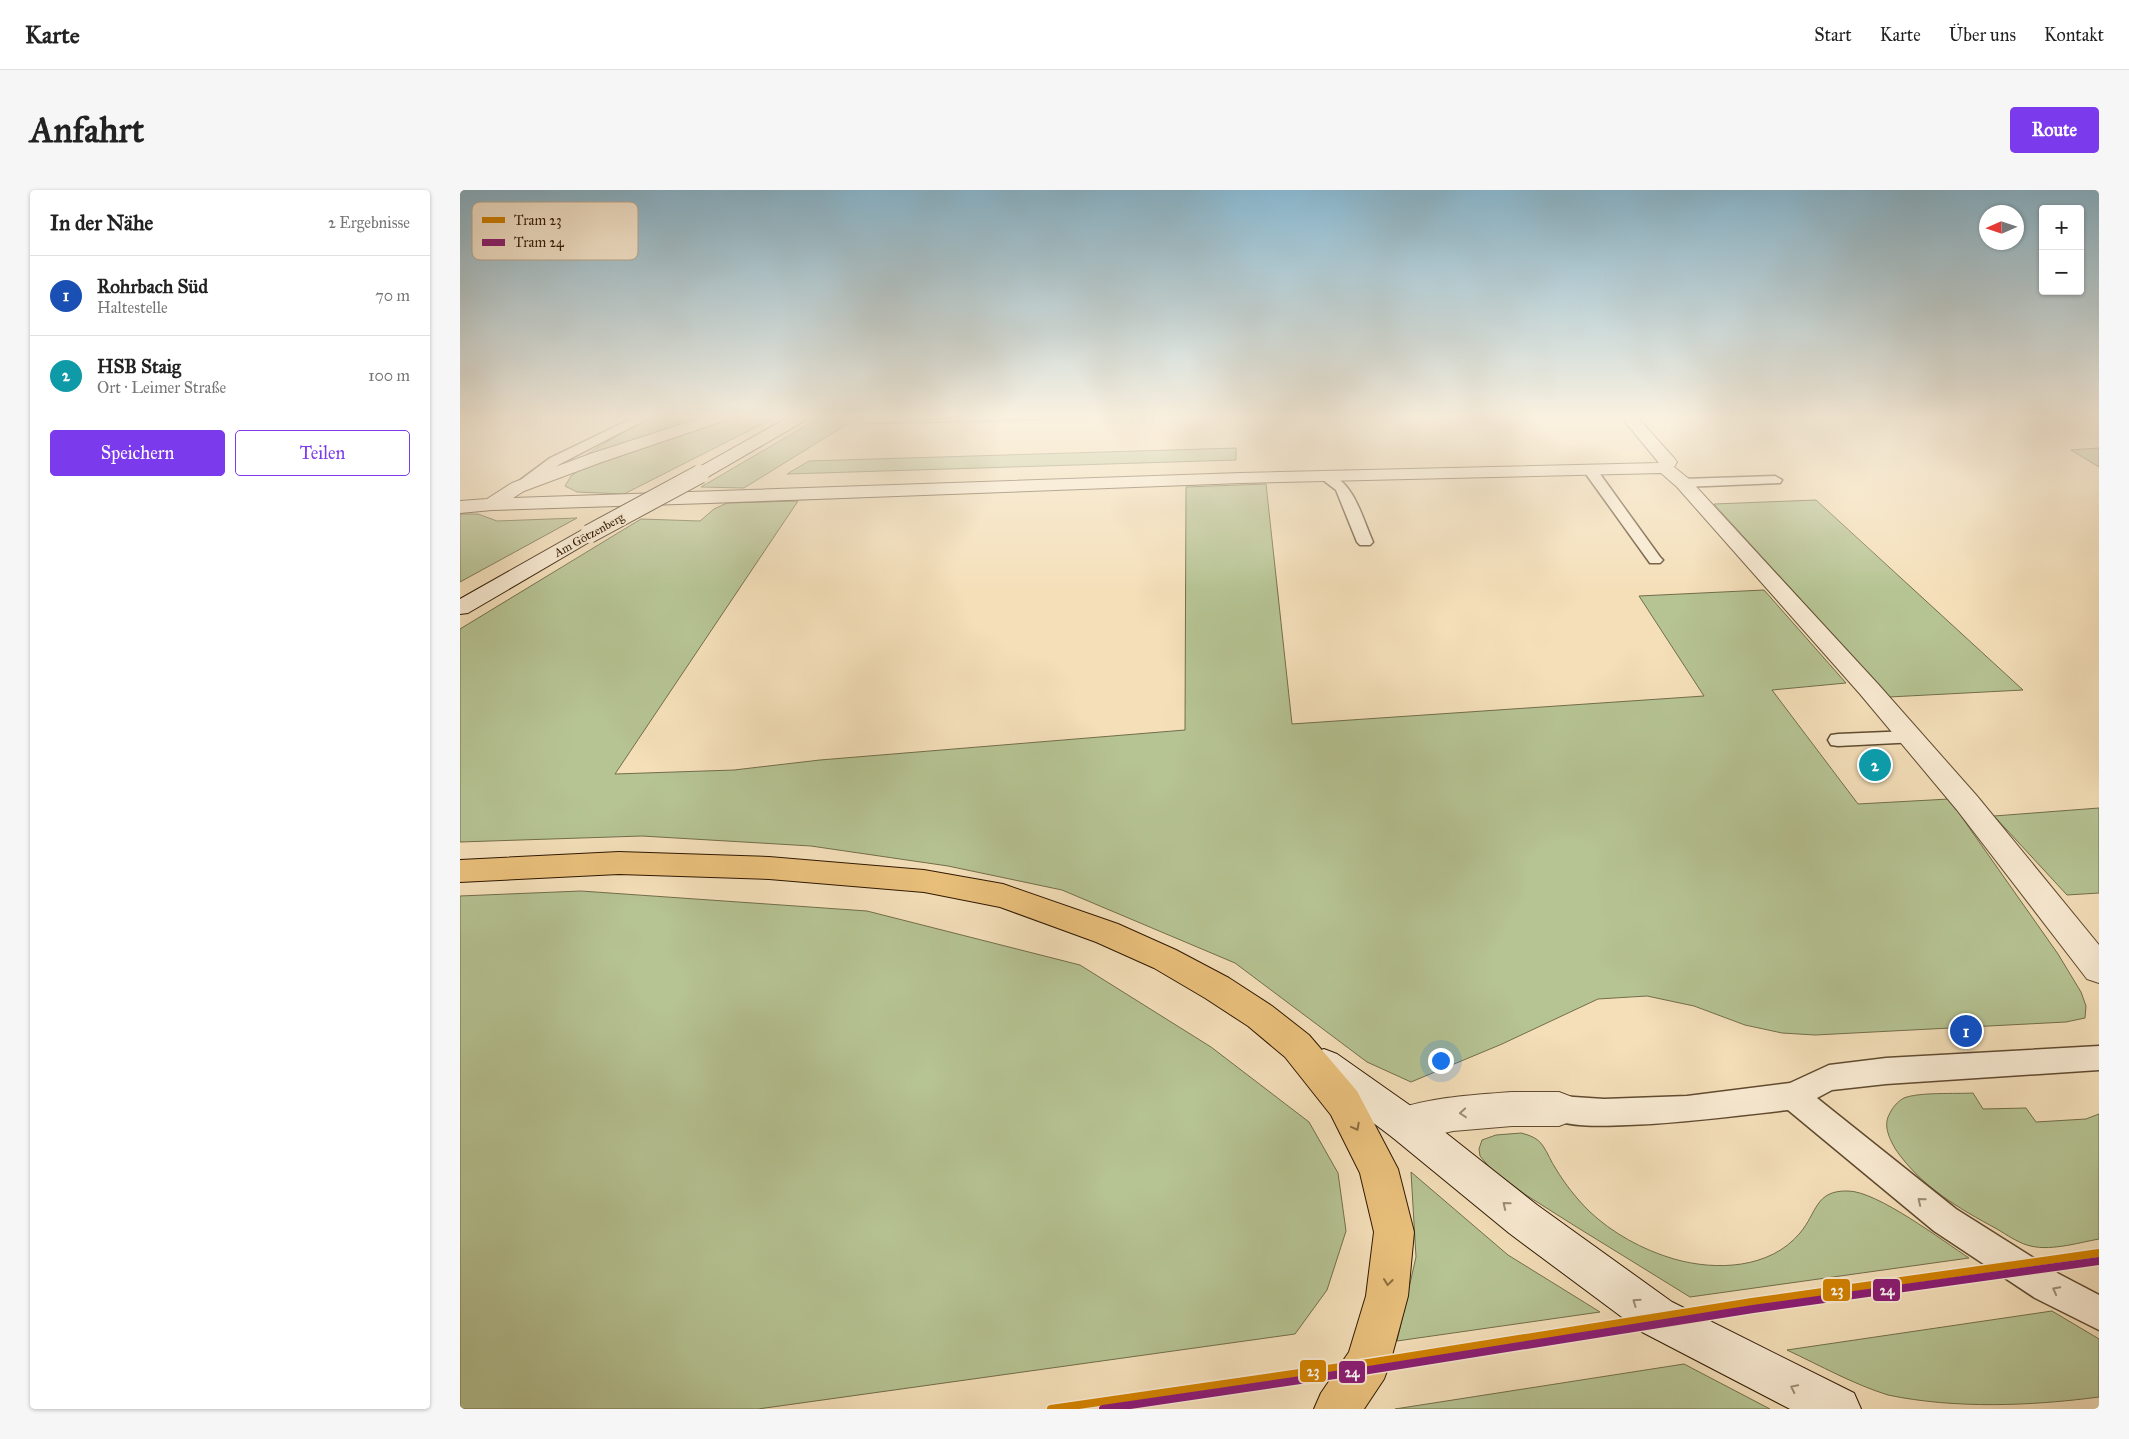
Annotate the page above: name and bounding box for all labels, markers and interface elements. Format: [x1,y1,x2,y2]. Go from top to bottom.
text: Karte [25,20,80,50]
text: Start [1814,24,1852,46]
text: Karte [1880,24,1921,46]
text: Über uns [1949,24,2016,46]
text: Kontakt [2044,24,2104,46]
button: Route [2010,107,2099,153]
text: Anfahrt [30,109,144,152]
legend [472,202,638,260]
north arrow [1979,205,2024,250]
map controls [2039,205,2084,295]
button: + [2039,205,2084,250]
text: In der Nähe [50,210,153,236]
text: Tram 23 [514,212,562,229]
text: 2 Ergebnisse [328,213,410,232]
text: Tram 24 [514,234,565,251]
button: − [2039,250,2084,295]
text: Rohrbach Süd [97,275,208,298]
text: 1 [63,286,69,305]
text: 70 m [375,286,410,305]
text: Haltestelle [97,298,168,317]
text: HSB Staig [97,355,181,378]
text: 2 [62,366,70,385]
text: 100 m [368,366,410,385]
text: Ort · Leimer Straße [97,378,226,397]
button: Speichern [50,430,225,476]
button: Teilen [235,430,410,476]
street label: Am Götzenberg [551,510,627,561]
pin: 2 [1859,746,1891,784]
pin: 1 [1950,1012,1982,1050]
your location [1428,1048,1454,1074]
one-way arrow [1459,1108,1467,1119]
one-way arrow [1350,1122,1360,1131]
one-way arrow [1918,1198,1927,1206]
one-way arrow [1503,1203,1512,1211]
one-way arrow [1383,1278,1394,1286]
line badge: 23 [1822,1278,1851,1302]
line badge: 24 [1872,1278,1901,1302]
text: 23 [1831,1282,1844,1300]
text: 24 [1880,1282,1896,1300]
one-way arrow [2052,1286,2061,1296]
one-way arrow [1632,1299,1642,1308]
line badge: 23 [1299,1359,1327,1383]
line badge: 24 [1338,1360,1366,1384]
text: 23 [1307,1363,1320,1381]
text: 24 [1345,1364,1361,1382]
one-way arrow [1791,1384,1800,1394]

